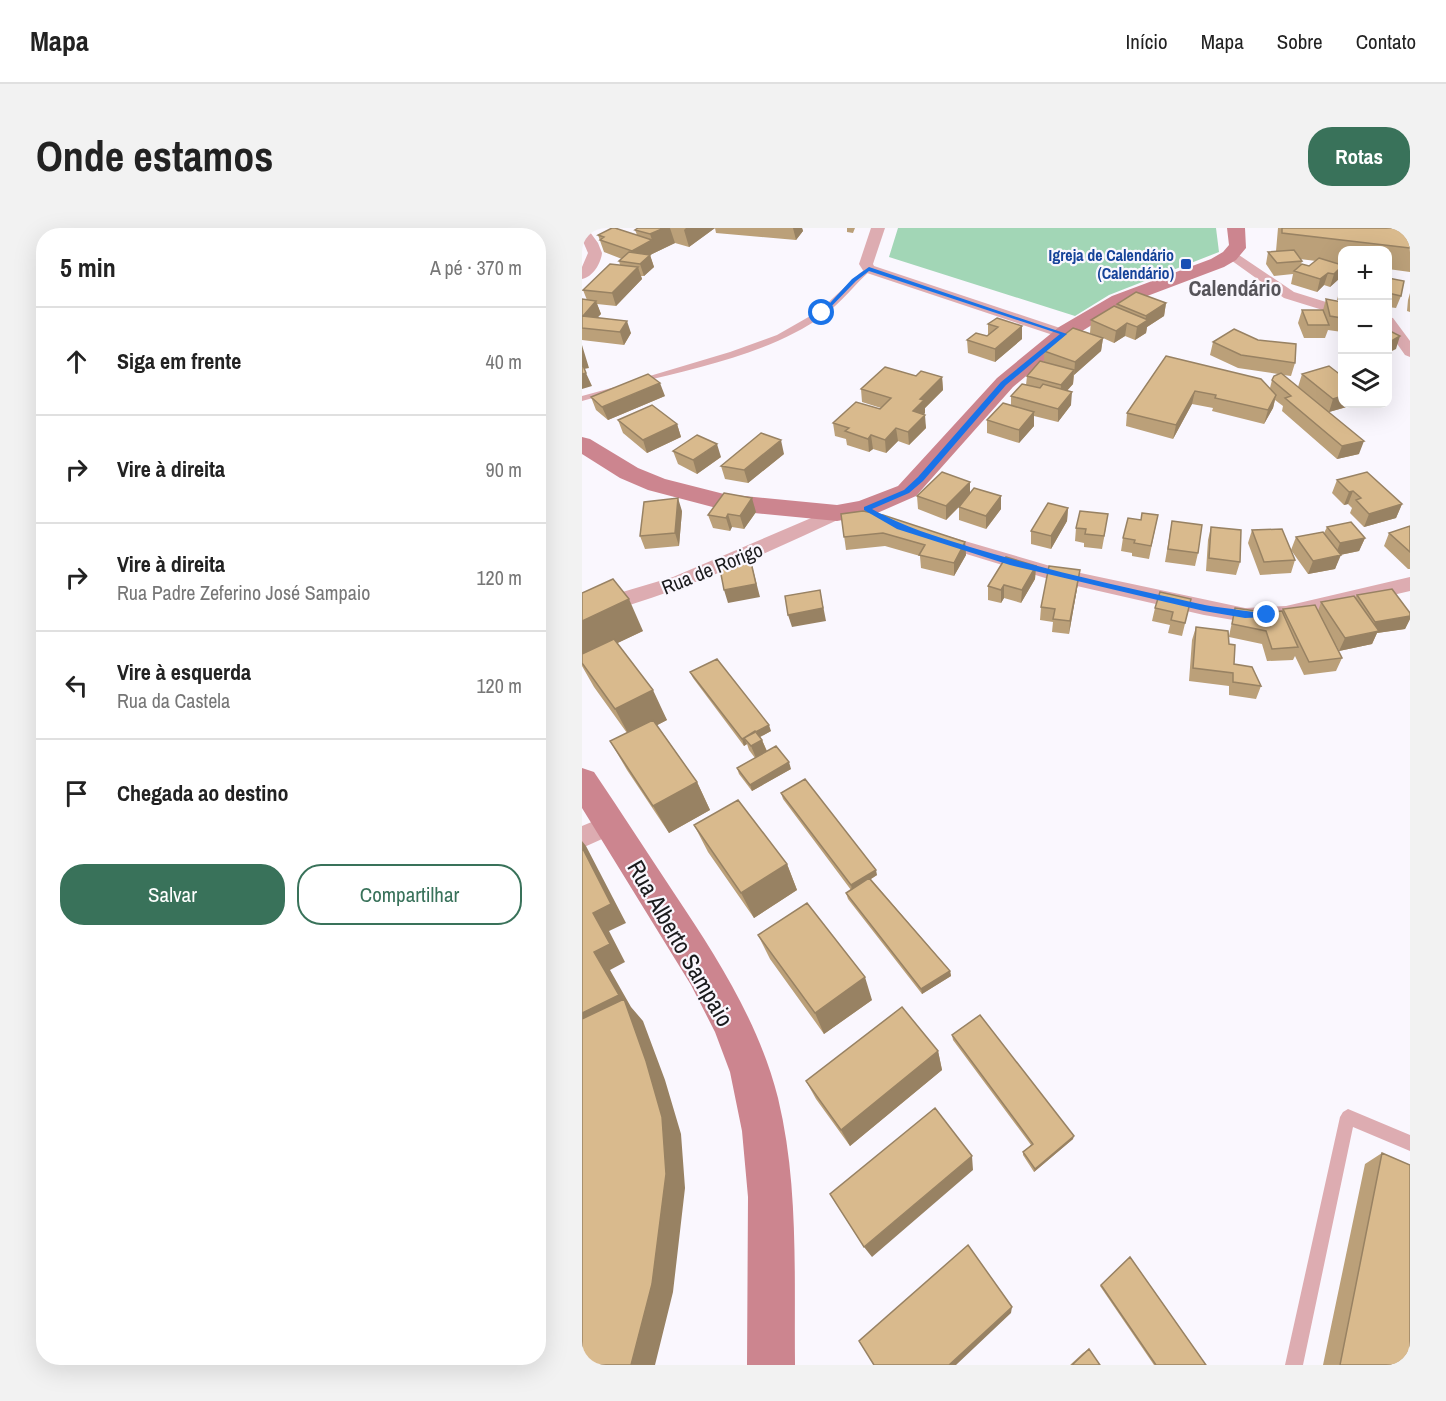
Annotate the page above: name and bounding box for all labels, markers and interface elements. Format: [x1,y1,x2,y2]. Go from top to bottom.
text: Mapa [30,22,89,60]
text: Início [1126,27,1168,56]
text: Mapa [1201,27,1244,56]
text: Sobre [1277,27,1323,56]
text: Contato [1356,27,1416,56]
button: Rotas [1308,127,1410,186]
text: Onde estamos [36,128,273,184]
place label: Igreja de Calendário (Calendário) [1049,244,1174,284]
map controls [1338,246,1392,408]
button: + [1338,246,1392,300]
text: 5 min [60,250,116,285]
text: A pé · 370 m [430,254,522,281]
marker: Igreja de Calendário (Calendário) [1179,257,1193,271]
district label: Calendário [1188,273,1282,303]
route start [808,299,834,325]
button: − [1338,300,1392,354]
icon: ahead [60,345,93,378]
text: Siga em frente [117,346,241,376]
text: 40 m [486,348,522,375]
button: layers [1338,354,1392,408]
icon: right [60,453,93,486]
text: Vire à direita [117,454,225,484]
text: 90 m [486,456,522,483]
street label: Rua de Rorigo [657,536,767,600]
text: Vire à direita [117,549,225,579]
icon: right [60,561,93,594]
text: 120 m [476,564,522,591]
text: Rua Padre Zeferino José Sampaio [117,579,370,606]
route end [1253,601,1279,627]
text: Vire à esquerda [117,657,251,687]
icon: left [60,669,93,702]
text: 120 m [476,672,522,699]
text: Rua da Castela [117,687,230,714]
icon: arrive [60,777,93,810]
text: Chegada ao destino [117,778,288,808]
street label: Rua Alberto Sampaio [620,854,742,1032]
button: Salvar [60,864,285,925]
button: Compartilhar [297,864,522,925]

